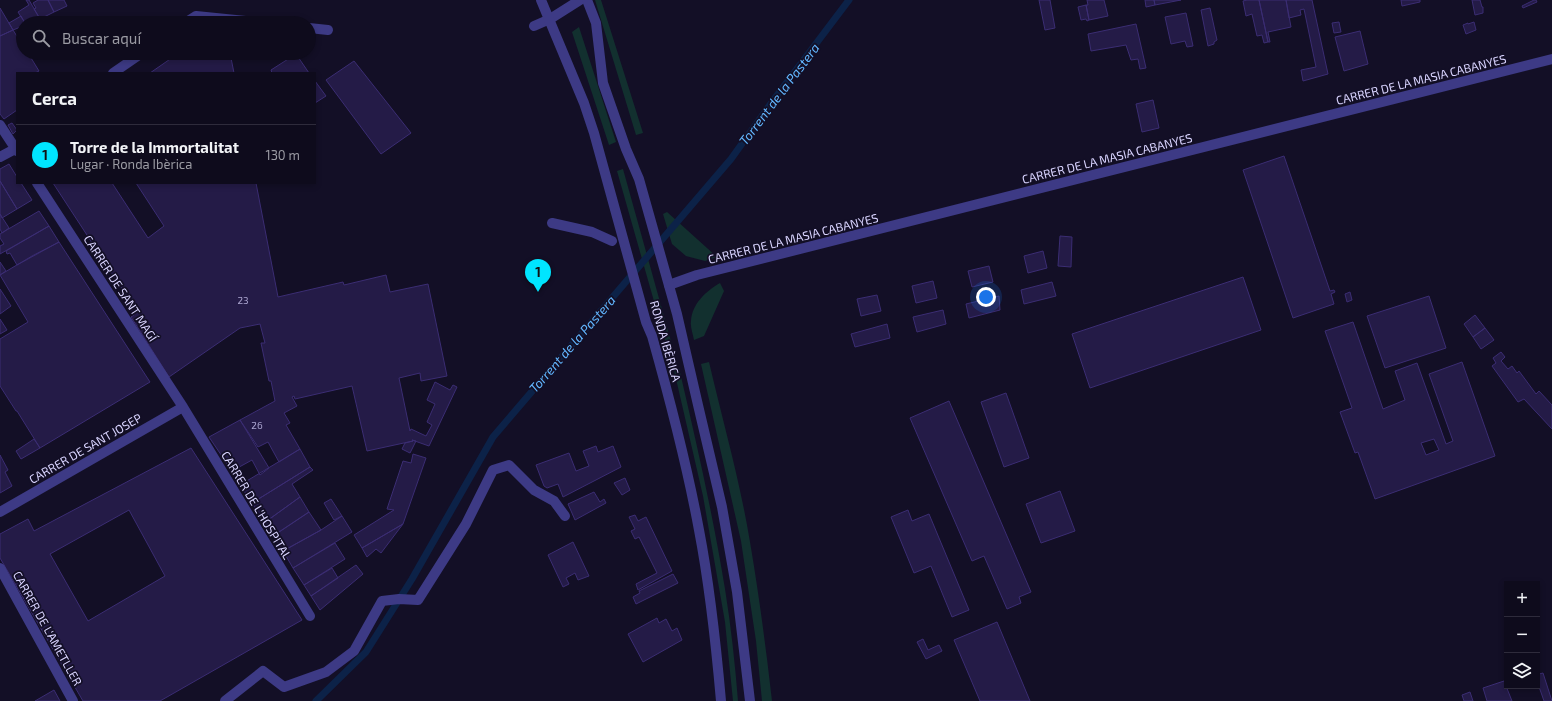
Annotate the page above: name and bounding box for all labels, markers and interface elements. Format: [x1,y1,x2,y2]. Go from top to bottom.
search box [16,16,316,60]
icon: search [30,27,52,49]
text: Buscar aquí [62,29,141,47]
water label: Torrent de la Pastera [735,40,823,148]
street label: CARRER DE LA MASIA CABANYES [1334,51,1508,107]
text: Cerca [32,88,77,108]
street label: CARRER DE LA MASIA CABANYES [1020,130,1194,186]
text: Torre de la Immortalitat [70,138,239,156]
text: 1 [42,147,48,163]
text: 130 m [265,147,300,163]
text: Lugar · Ronda Ibèrica [70,156,192,172]
street label: CARRER DE LA MASIA CABANYES [706,210,880,266]
street label: CARRER DE SANT MAGÍ [81,232,161,345]
pin: 1 [525,259,551,292]
your location [976,287,996,307]
water label: Torrent de la Pastera [525,292,619,396]
house number: 23 [237,294,249,306]
street label: RONDA IBÈRICA [648,299,684,384]
street label: CARRER DE SANT JOSEP [26,410,144,486]
house number: 26 [251,419,263,431]
street label: CARRER DE L'HOSPITAL [219,448,295,562]
street label: CARRER DE L'AMETLLER [11,568,85,688]
map controls [1504,581,1540,689]
button: + [1504,581,1540,617]
button: − [1504,617,1540,653]
button: layers [1504,653,1540,689]

